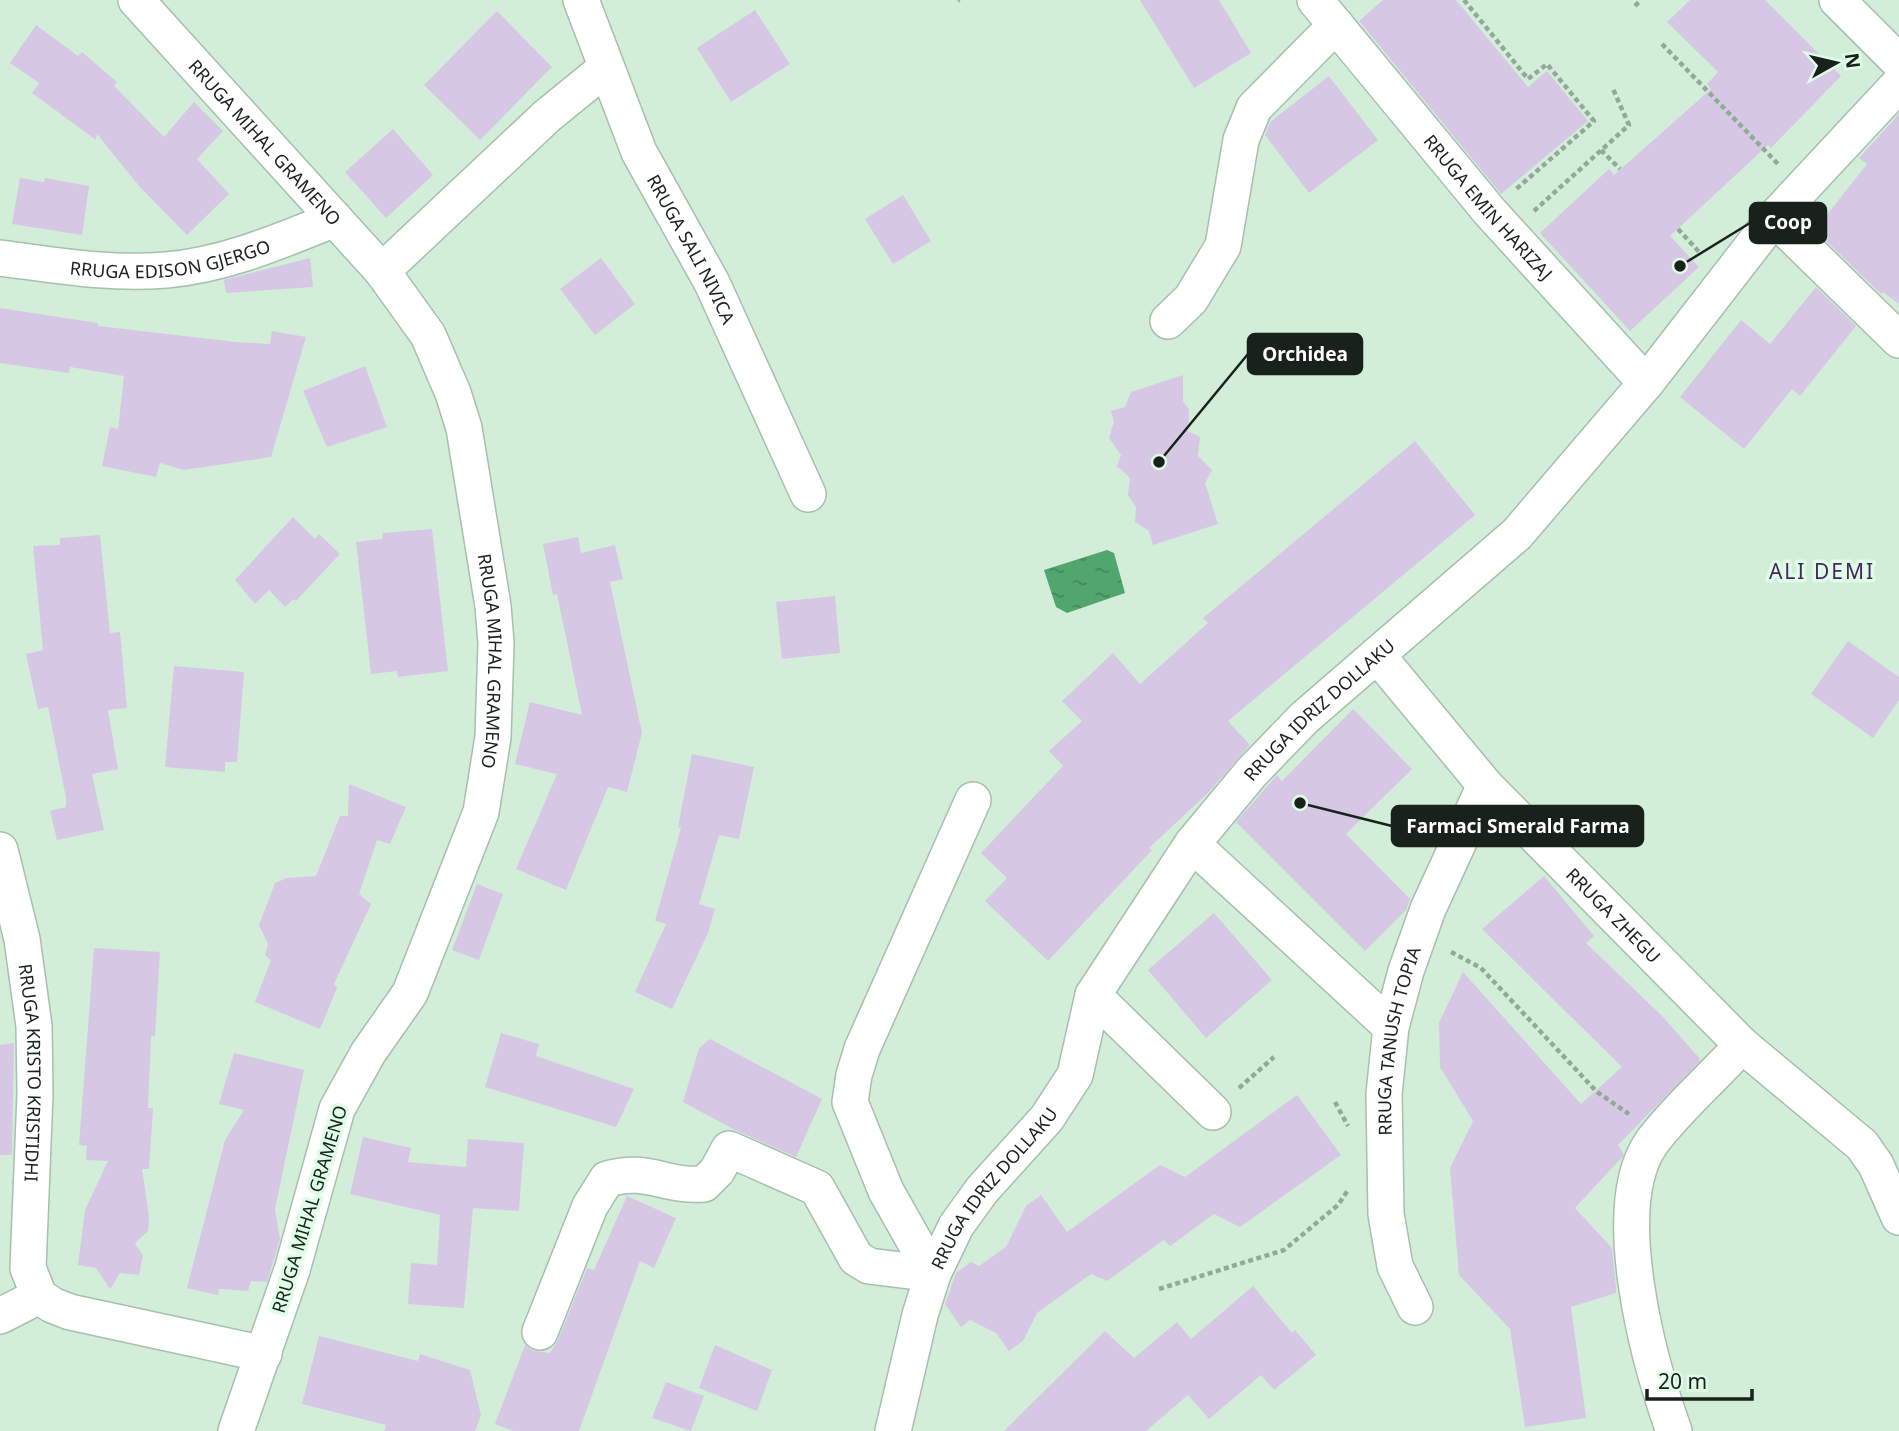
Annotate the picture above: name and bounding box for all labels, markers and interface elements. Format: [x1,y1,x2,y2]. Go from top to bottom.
north arrow [1801,28,1871,98]
text: N [1839,51,1867,70]
street label: RRUGA MIHAL GRAMENO [183,54,347,230]
street label: RRUGA EMIN HARIZAJ [1419,129,1558,285]
street label: RRUGA SALI NIVICA [642,170,741,328]
callout: Coop [1750,203,1826,243]
text: Coop [1764,209,1812,235]
street label: RRUGA EDISON GJERGO [69,234,273,283]
callout: Orchidea [1248,334,1362,374]
text: Orchidea [1262,341,1348,367]
street label: RRUGA MIHAL GRAMENO [473,552,508,770]
district label: ALI DEMI [1769,557,1875,585]
street label: RRUGA IDRIZ DOLLAKU [1238,633,1400,785]
callout: Farmaci Smerald Farma [1392,806,1643,846]
text: Farmaci Smerald Farma [1406,813,1630,839]
street label: RRUGA ZHEGU [1561,862,1666,968]
street label: RRUGA TANUSH TOPIA [1371,943,1426,1136]
street label: RRUGA KRISTO KRISTIDHI [14,962,47,1182]
street label: RRUGA MIHAL GRAMENO [266,1102,352,1316]
street label: RRUGA IDRIZ DOLLAKU [925,1103,1063,1273]
scale bar [1647,1358,1752,1402]
text: 20 m [1658,1367,1707,1395]

